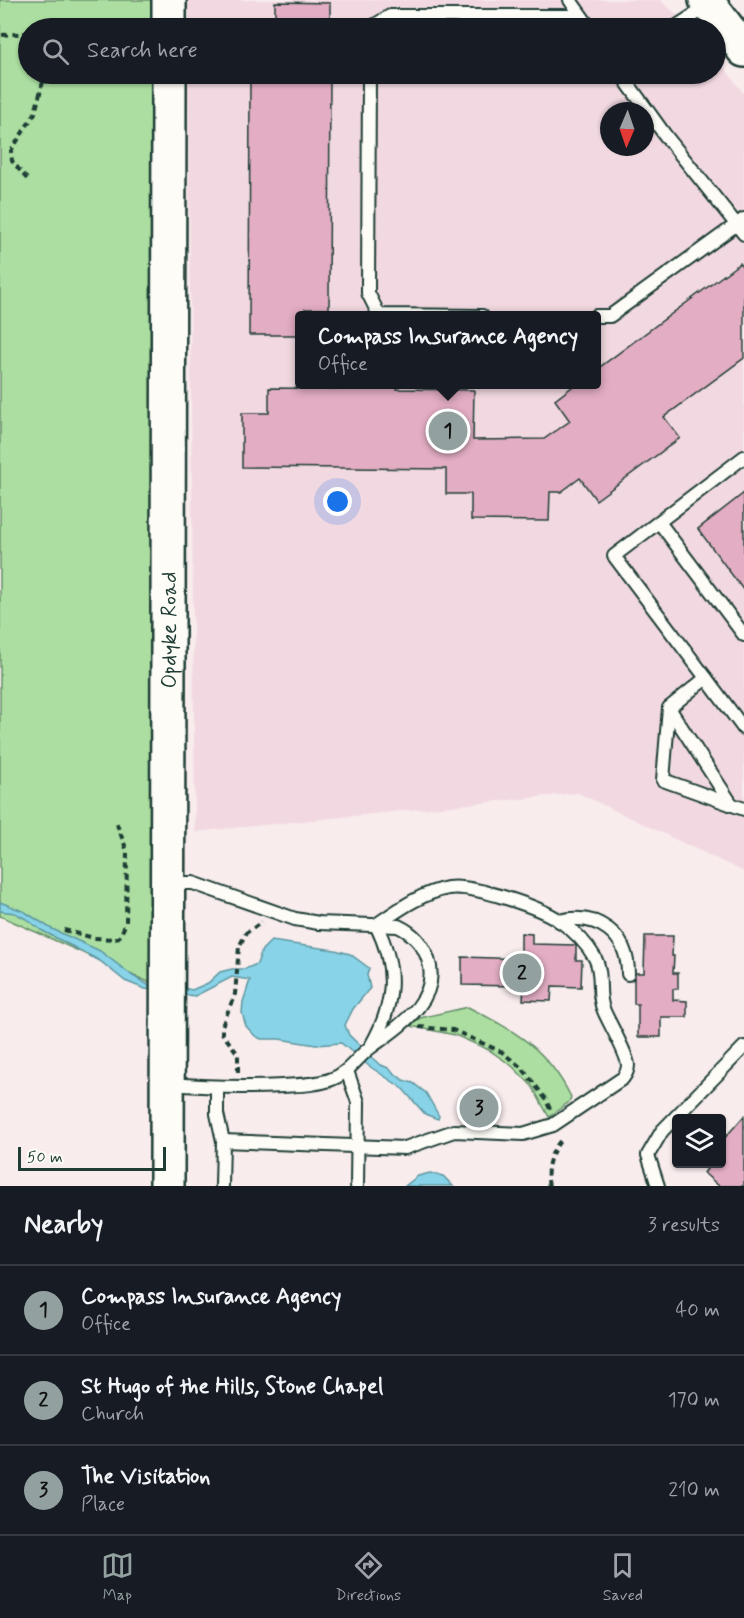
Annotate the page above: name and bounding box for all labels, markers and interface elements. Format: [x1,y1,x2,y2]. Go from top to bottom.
search box [18,18,726,84]
icon: search [39,35,72,68]
text: Search here [87,37,198,65]
north arrow [600,102,654,156]
popup [295,311,601,389]
text: Compass Insurance Agency [318,323,578,351]
text: Office [318,351,368,378]
pin: 1 [428,408,468,454]
your location [323,487,352,516]
street label: Opdyke Road [156,571,184,689]
pin: 2 [502,950,542,996]
pin: 3 [460,1086,498,1130]
map controls [672,1114,726,1168]
button: layers [672,1114,726,1168]
scale bar [18,1144,166,1172]
text: 50 m [27,1147,63,1168]
text: Nearby [24,1208,103,1242]
text: 3 results [648,1212,720,1239]
text: Compass Insurance Agency [81,1283,341,1311]
text: 1 [39,1297,48,1324]
text: 40 m [676,1297,720,1324]
text: Office [81,1311,131,1338]
text: St Hugo of the Hills, Stone Chapel [81,1373,383,1401]
text: 2 [39,1387,48,1414]
text: 170 m [668,1387,720,1414]
text: Church [81,1401,144,1428]
text: The Visitation [81,1463,210,1491]
text: 3 [39,1477,48,1504]
text: 210 m [668,1477,720,1504]
text: Place [81,1491,125,1518]
tab: Map [101,1549,134,1606]
tab: Directions [335,1549,401,1606]
tab: Saved [603,1549,643,1606]

